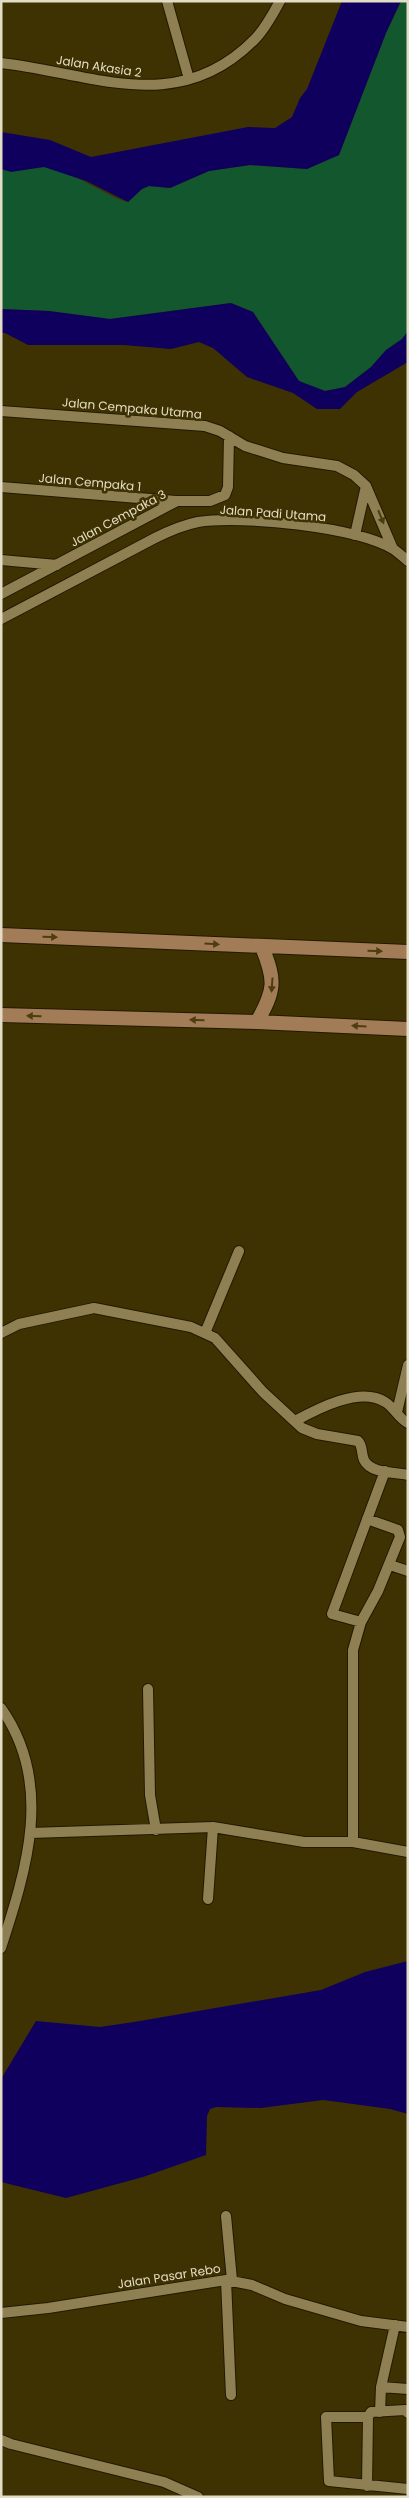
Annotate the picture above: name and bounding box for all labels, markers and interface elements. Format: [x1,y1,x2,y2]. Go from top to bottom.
street label: Jalan Akasia 2 [55,51,143,81]
street label: Jalan Cempaka Utama [61,393,203,423]
street label: Jalan Cempaka 1 [38,469,142,495]
street label: Jalan Cempaka 3 [67,486,169,550]
street label: Jalan Padi Utama [219,501,327,525]
one-way arrow [377,510,385,525]
one-way arrow [42,934,58,942]
one-way arrow [205,940,221,948]
one-way arrow [367,948,383,956]
one-way arrow [267,978,275,994]
one-way arrow [26,1012,42,1020]
one-way arrow [188,1016,204,1024]
one-way arrow [351,1022,367,1030]
street label: Jalan Pasar Rebo [116,2259,222,2293]

